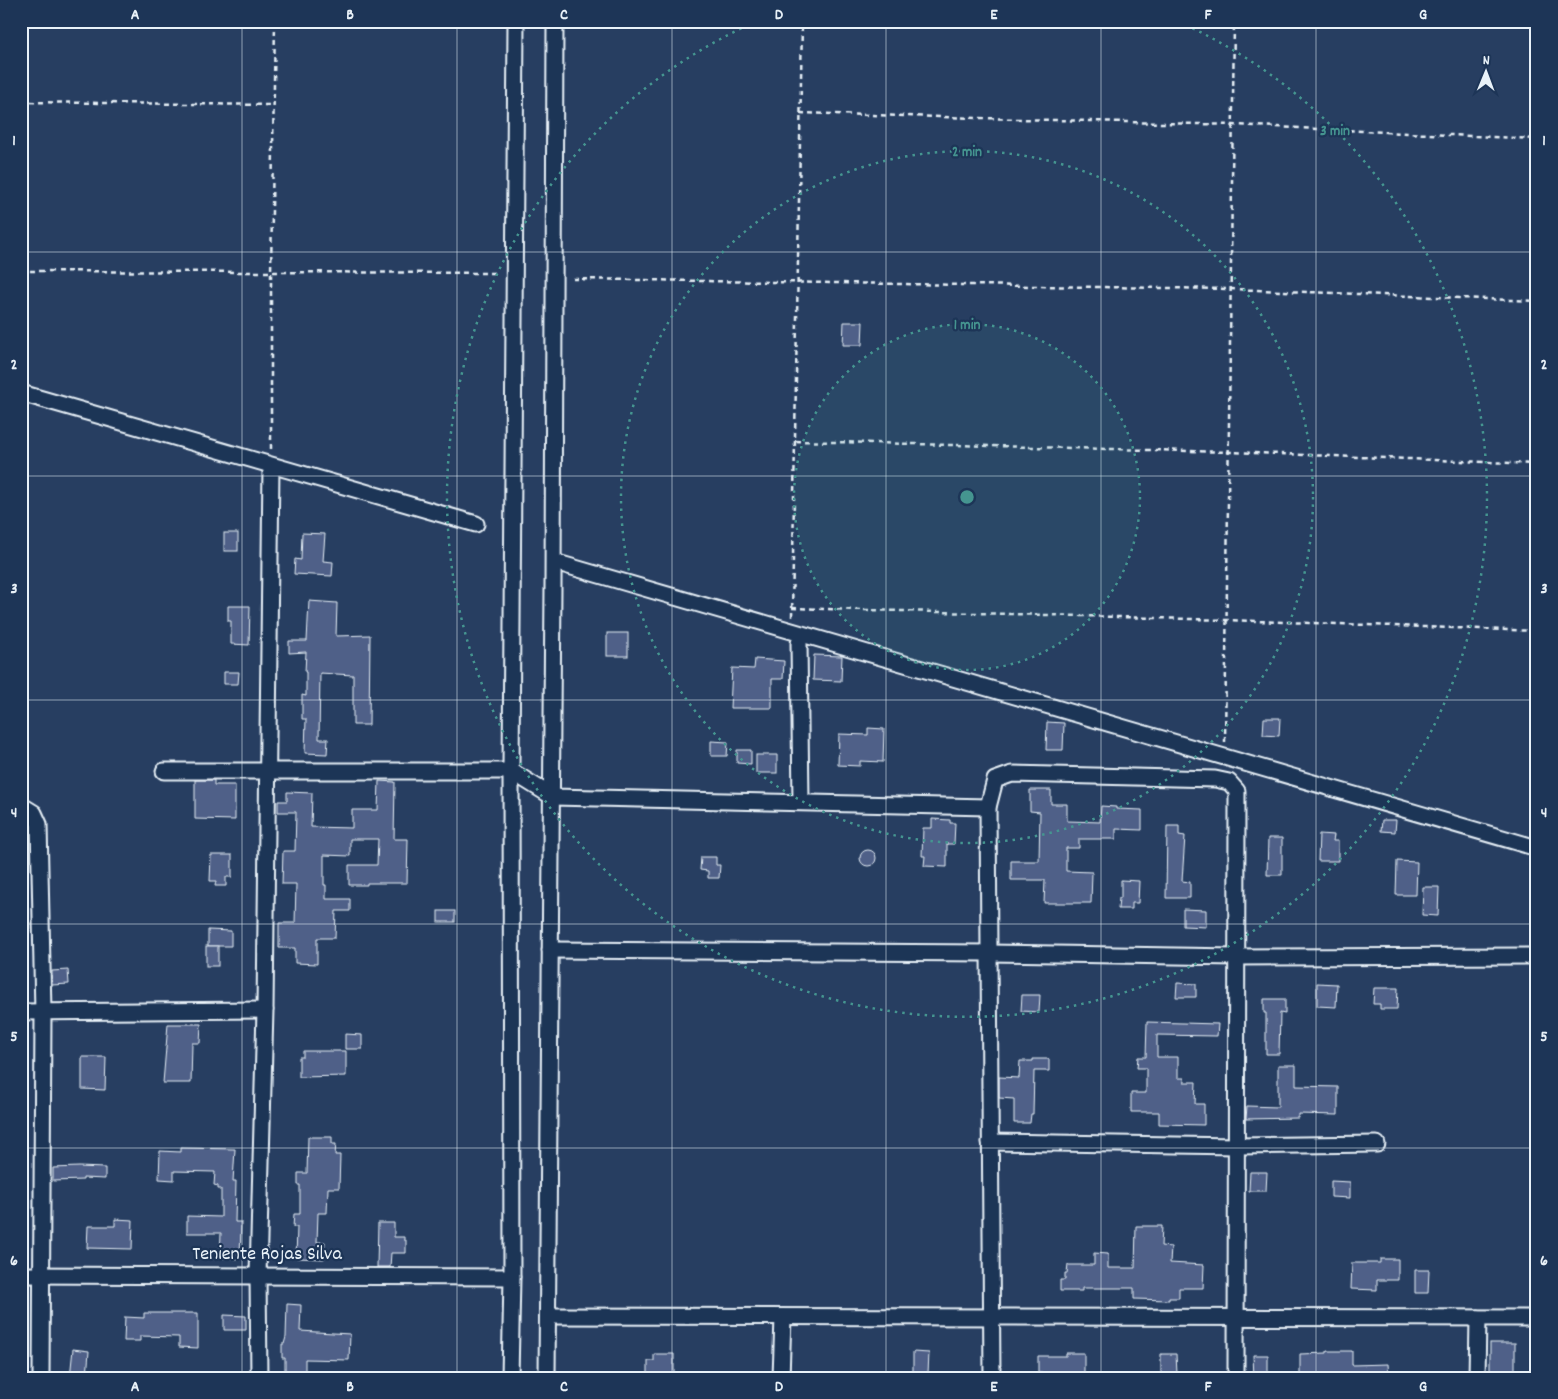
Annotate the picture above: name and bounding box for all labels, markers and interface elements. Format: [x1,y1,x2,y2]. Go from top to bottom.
text: A [131,4,140,27]
text: B [346,4,354,27]
text: C [560,4,568,27]
text: D [775,4,784,27]
text: E [990,4,998,27]
text: F [1204,4,1212,27]
text: G [1419,4,1427,27]
north arrow [1460,48,1510,98]
text: N [1483,51,1490,71]
text: 3 min [1320,121,1350,143]
text: 1 [12,130,16,153]
text: 1 [1542,130,1546,153]
text: 2 min [952,142,982,164]
text: 1 min [954,315,980,337]
text: 2 [11,354,18,377]
text: 2 [1541,354,1548,377]
centre of rings [958,488,976,506]
text: 3 [10,578,18,601]
text: 3 [1540,578,1548,601]
text: 4 [11,802,17,825]
text: 4 [1541,802,1547,825]
text: 5 [10,1026,18,1049]
text: 5 [1540,1026,1548,1049]
street label: Teniente Rojas Silva [192,1241,342,1269]
text: 6 [10,1250,18,1273]
text: 6 [1540,1250,1548,1273]
text: A [131,1376,140,1399]
text: B [346,1376,354,1399]
text: C [560,1376,568,1399]
text: D [775,1376,784,1399]
text: E [990,1376,998,1399]
text: F [1204,1376,1212,1399]
text: G [1419,1376,1427,1399]

